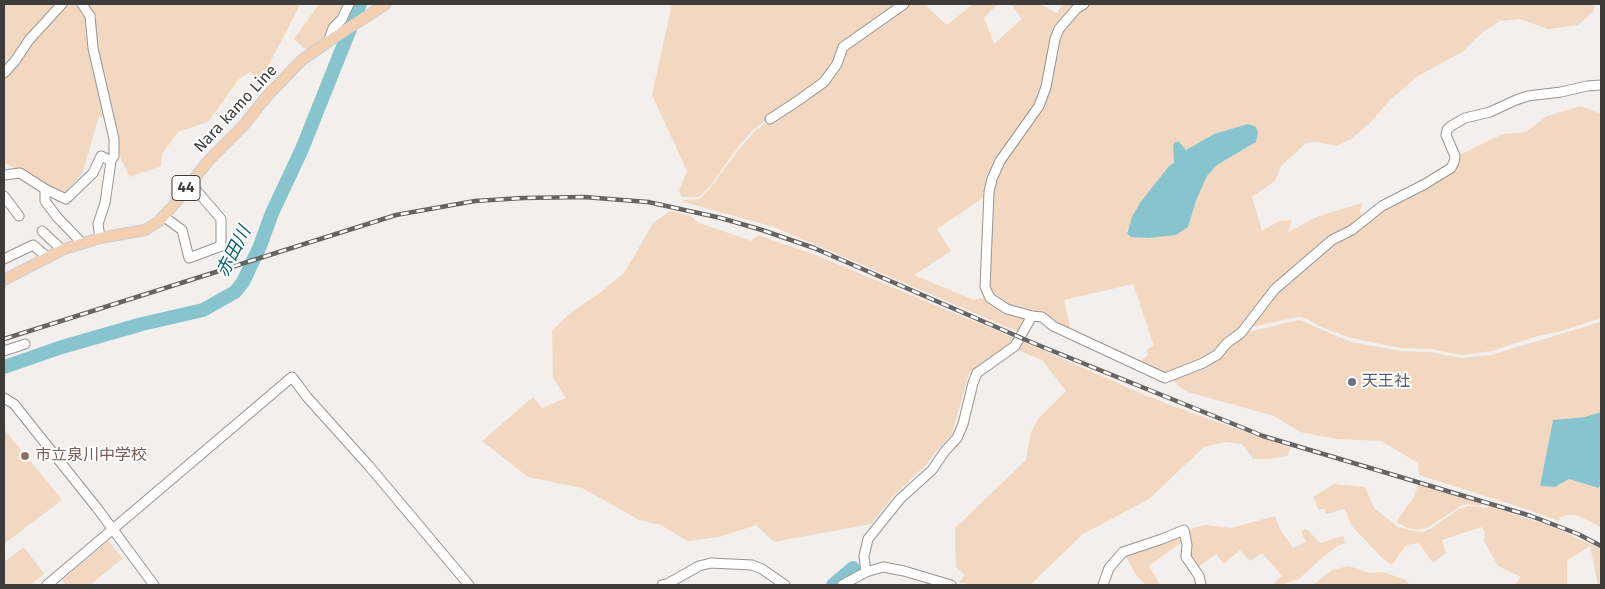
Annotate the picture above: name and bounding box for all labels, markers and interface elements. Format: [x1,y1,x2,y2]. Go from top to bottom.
street label: Nara kamo Line [191,61,281,157]
road number: 44 [172,176,200,200]
water label: 赤田川 [212,223,256,281]
place label: 天王社 [1362,372,1410,392]
marker: 天王社 [1346,376,1358,388]
place label: 市立泉川中学校 [35,446,147,466]
marker: 市立泉川中学校 [19,450,31,462]

